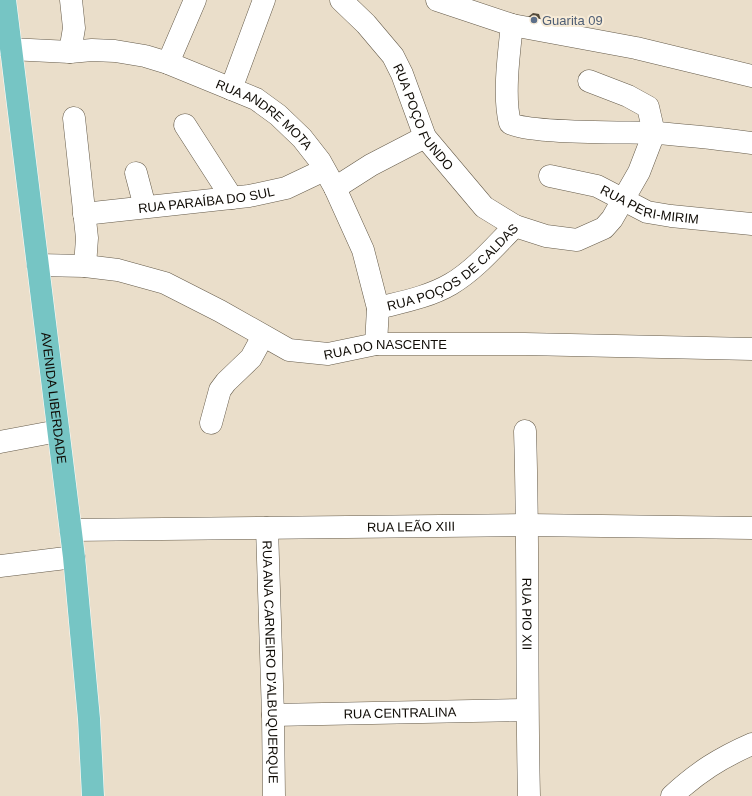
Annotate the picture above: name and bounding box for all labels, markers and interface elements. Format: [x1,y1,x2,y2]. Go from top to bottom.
place label: Guarita 09 [542,13,603,28]
marker: Guarita 09 [529,15,539,25]
street label: RUA POÇO FUNDO [390,61,457,173]
street label: RUA ANDRE MOTA [214,76,316,153]
street label: RUA PERI-MIRIM [598,182,700,226]
street label: RUA PARAÍBA DO SUL [137,183,276,216]
street label: RUA POÇOS DE CALDAS [385,220,521,313]
street label: AVENIDA LIBERDADE [39,331,70,465]
street label: RUA DO NASCENTE [322,337,447,362]
street label: RUA LEÃO XIII [367,518,455,534]
street label: RUA ANA CARNEIRO D'ALBUQUERQUE [260,540,281,784]
street label: RUA PIO XII [520,578,535,650]
street label: RUA CENTRALINA [343,704,457,721]

